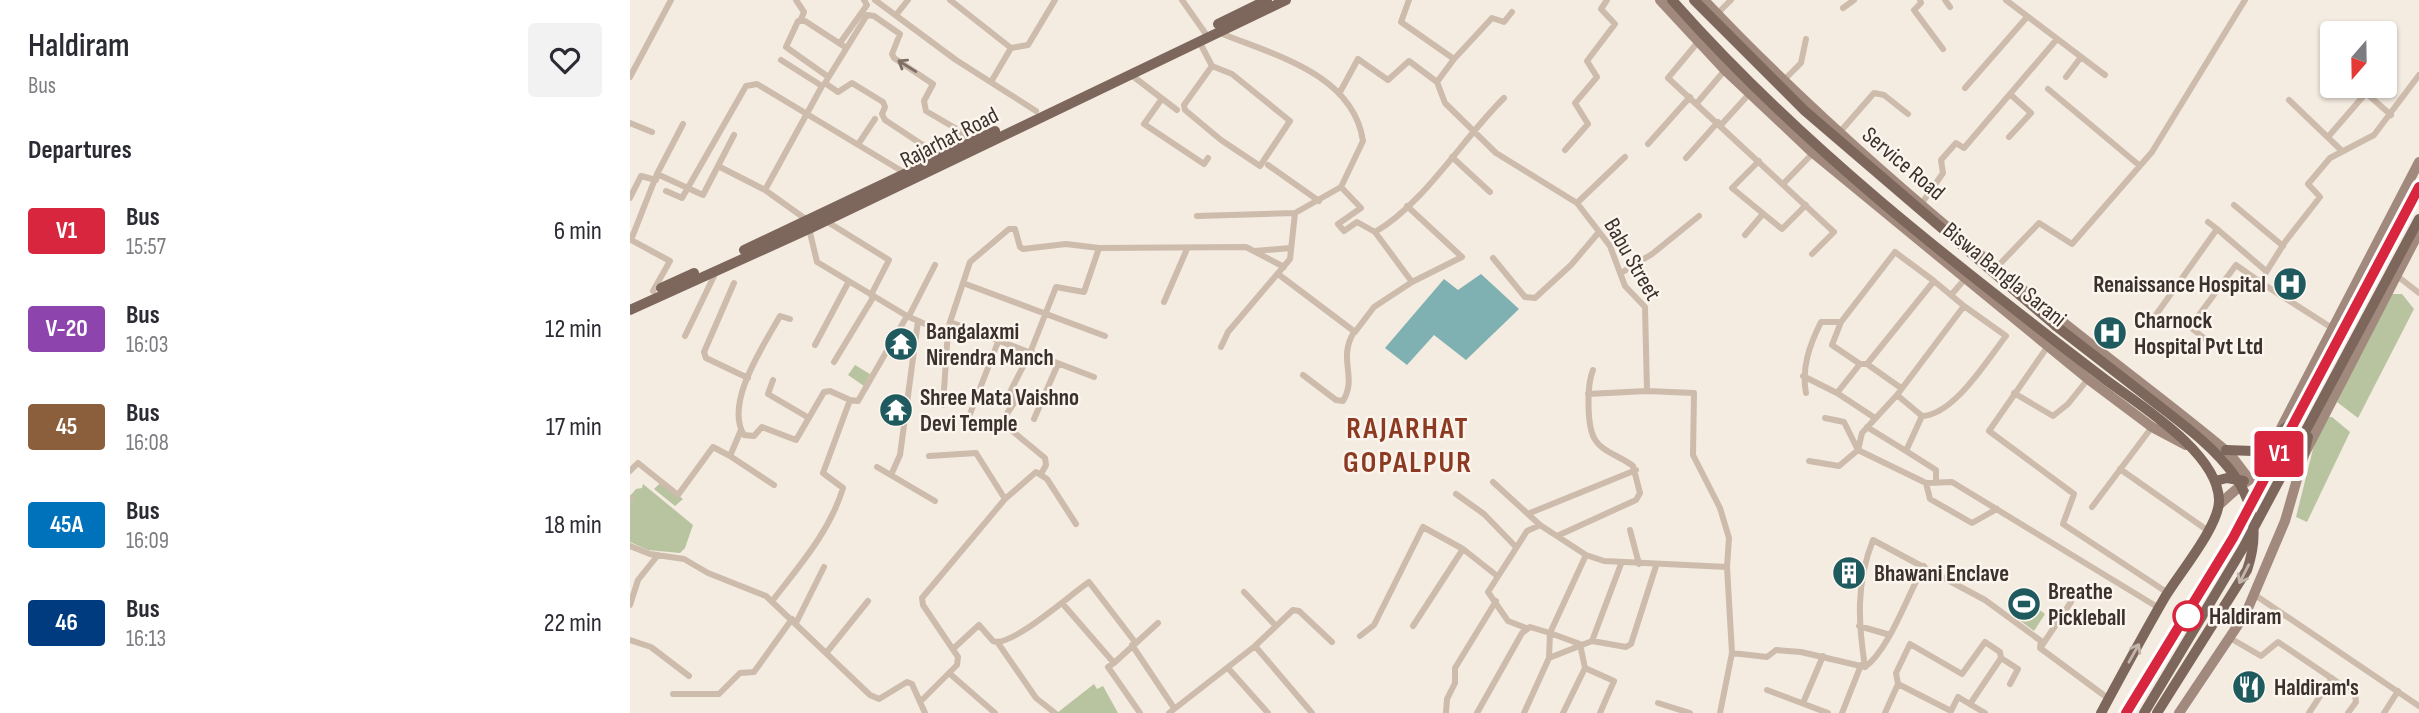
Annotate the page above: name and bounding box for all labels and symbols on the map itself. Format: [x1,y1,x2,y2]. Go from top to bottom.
north arrow [2320,21,2398,98]
one-way arrow [898,58,918,72]
street label: Rajarhat Road [896,101,1003,175]
street label: Service Road [1856,121,1950,206]
street label: Babu Street [1597,213,1667,306]
street label: Biswa Bangla Sarani [1937,216,2072,333]
hospital icon: Renaissance Hospital [2271,265,2309,303]
place label: Renaissance Hospital [2093,271,2266,299]
place label: Charnock Hospital Pvt Ltd [2134,307,2263,361]
hospital icon: Charnock Hospital Pvt Ltd [2091,314,2129,352]
place label: Bangalaxmi Nirendra Manch [926,318,1054,372]
temple icon: Bangalaxmi Nirendra Manch [882,325,920,363]
place label: Shree Mata Vaishno Devi Temple [920,384,1079,438]
temple icon: Shree Mata Vaishno Devi Temple [877,391,915,429]
district label: RAJARHAT GOPALPUR [1343,411,1473,481]
line badge: V1 [2248,431,2310,477]
building icon: Bhawani Enclave [1830,554,1868,592]
place label: Bhawani Enclave [1874,560,2009,588]
one-way arrow [2236,563,2250,583]
place label: Breathe Pickleball [2048,578,2126,632]
sports icon: Breathe Pickleball [2005,585,2043,623]
marker: Haldiram [2173,601,2203,631]
place label: Haldiram [2209,603,2282,631]
one-way arrow [2128,643,2141,664]
restaurant icon: Haldiram's [2230,668,2268,706]
place label: Haldiram's [2274,674,2359,702]

